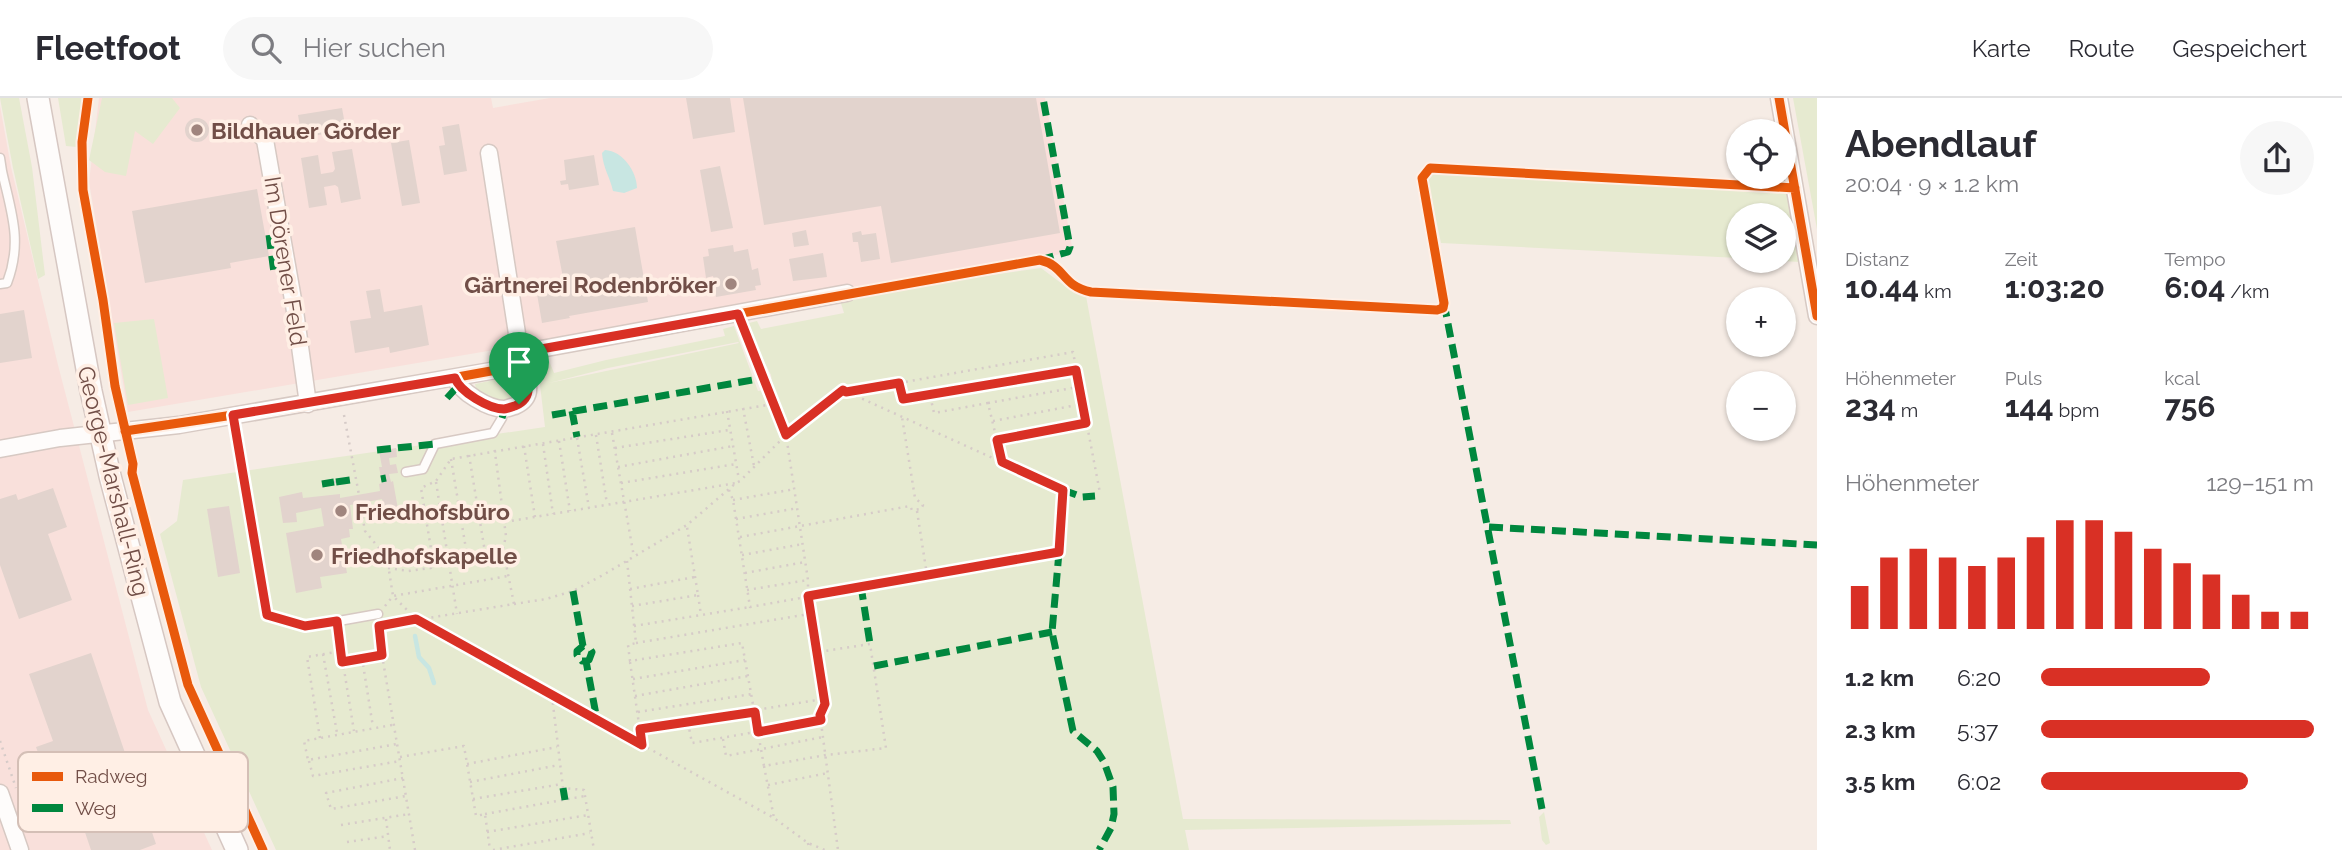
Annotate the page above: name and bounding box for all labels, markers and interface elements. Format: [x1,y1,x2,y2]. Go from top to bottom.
search box [223,17,713,80]
text: Fleetfoot [35,29,181,68]
icon: search [247,29,285,67]
text: Hier suchen [303,33,446,63]
text: Karte [1972,34,2031,63]
text: Route [2069,34,2134,63]
text: Gespeichert [2172,34,2307,63]
place label: Bildhauer Görder [211,117,401,144]
map controls [1726,119,1796,441]
button: locate [1726,119,1796,189]
text: Abendlauf [1845,121,2036,166]
button: share [2240,121,2314,195]
marker: Bildhauer Görder [189,122,205,138]
text: 20:04 · 9 × 1.2 km [1845,170,2019,197]
street label: Im Dörener Feld [259,174,313,348]
button: layers [1726,203,1796,273]
text: Distanz [1845,248,1909,270]
text: Zeit [2005,248,2038,270]
text: Tempo [2164,248,2225,270]
text: 10.44 [1845,270,1919,305]
text: 1:03:20 [2005,270,2105,305]
text: 6:04 [2164,270,2226,305]
place label: Gärtnerei Rodenbröker [464,271,717,298]
marker: Gärtnerei Rodenbröker [723,276,739,292]
text: km [1919,280,1952,302]
text: /km [2226,280,2269,302]
button: + [1726,287,1796,357]
pin [489,332,549,404]
icon: arrive [500,343,538,381]
street label: George-Marshall-Ring [72,363,156,599]
text: Höhenmeter [1845,367,1956,389]
text: Puls [2005,367,2042,389]
text: kcal [2164,367,2200,389]
button: − [1726,371,1796,441]
text: 234 [1845,389,1896,424]
text: 144 [2005,389,2054,424]
text: 756 [2164,389,2216,424]
text: m [1896,399,1918,421]
text: bpm [2054,399,2100,421]
text: Höhenmeter [1845,469,1979,496]
text: 129–151 m [2207,469,2314,496]
place label: Friedhofsbüro [355,498,510,525]
marker: Friedhofsbüro [333,503,349,519]
place label: Friedhofskapelle [331,542,517,569]
marker: Friedhofskapelle [309,547,325,563]
text: 1.2 km [1845,664,1914,691]
text: 6:20 [1957,664,2001,691]
text: 2.3 km [1845,716,1916,743]
text: 5:37 [1957,716,1998,743]
legend [18,752,248,832]
text: Radweg [75,765,147,787]
text: 3.5 km [1845,768,1916,795]
text: 6:02 [1957,768,2001,795]
text: Weg [75,797,117,819]

